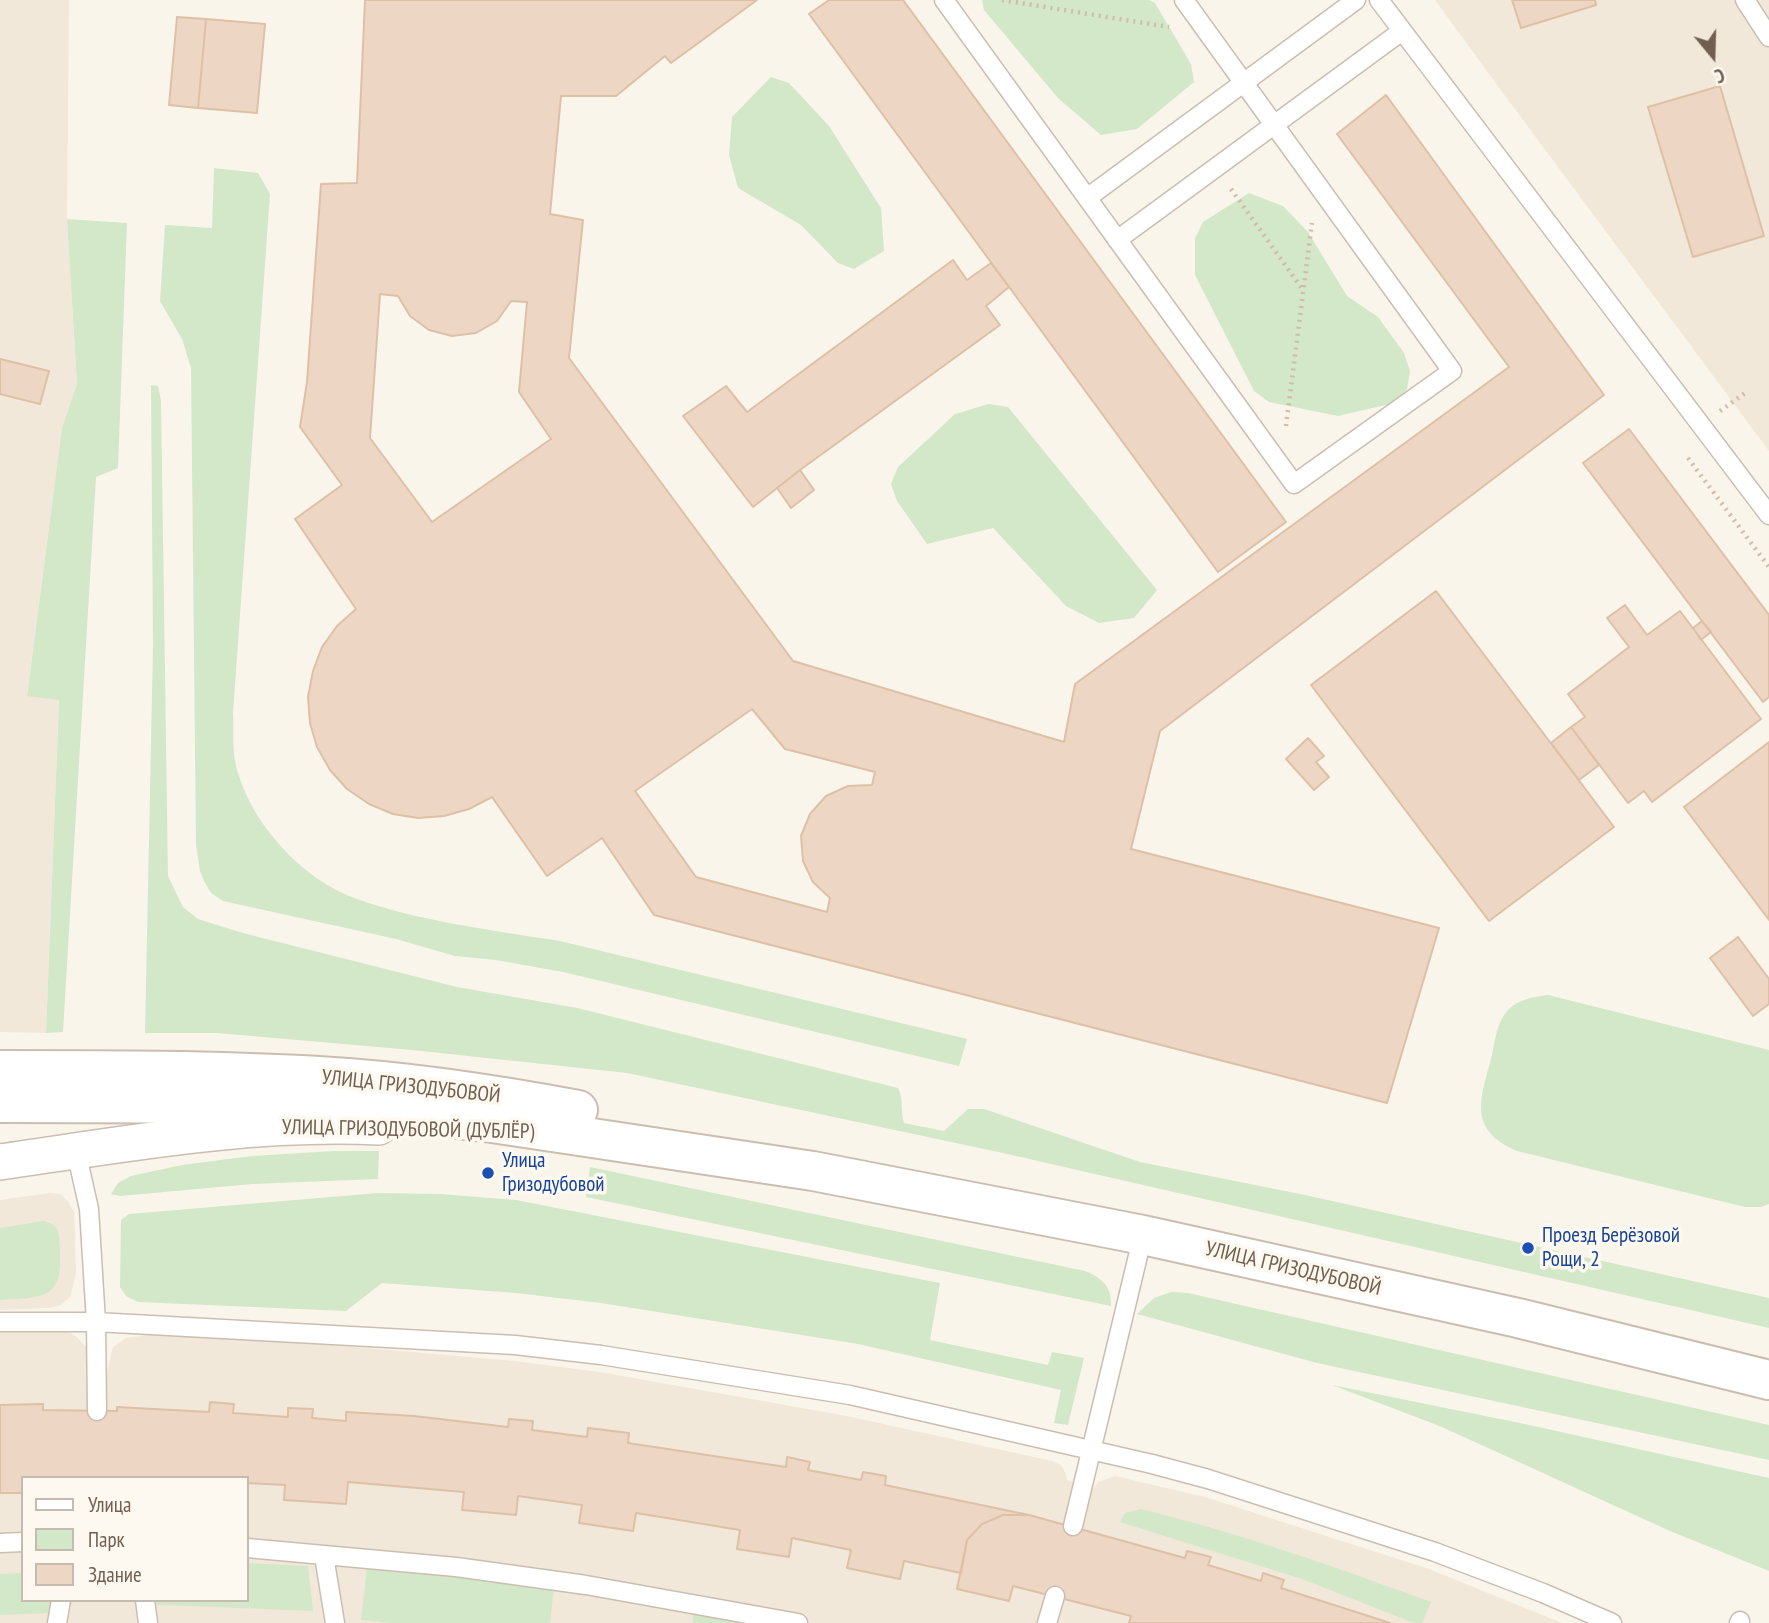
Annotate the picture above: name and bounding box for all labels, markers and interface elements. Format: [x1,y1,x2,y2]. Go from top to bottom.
north arrow [1678,21,1748,91]
text: С [1712,63,1728,89]
street label: УЛИЦА ГРИЗОДУБОВОЙ [320,1065,502,1109]
street label: УЛИЦА ГРИЗОДУБОВОЙ (ДУБЛЁР) [282,1115,534,1145]
place label: Улица Гризодубовой [502,1148,604,1198]
marker: Улица Гризодубовой [480,1165,496,1181]
place label: Проезд Берёзовой Рощи, 2 [1542,1223,1680,1273]
street label: УЛИЦА ГРИЗОДУБОВОЙ [1203,1237,1383,1301]
marker: Проезд Берёзовой Рощи, 2 [1520,1240,1536,1256]
legend [21,1476,248,1602]
text: Улица [88,1491,131,1518]
text: Парк [88,1526,125,1553]
text: Здание [88,1561,142,1588]

